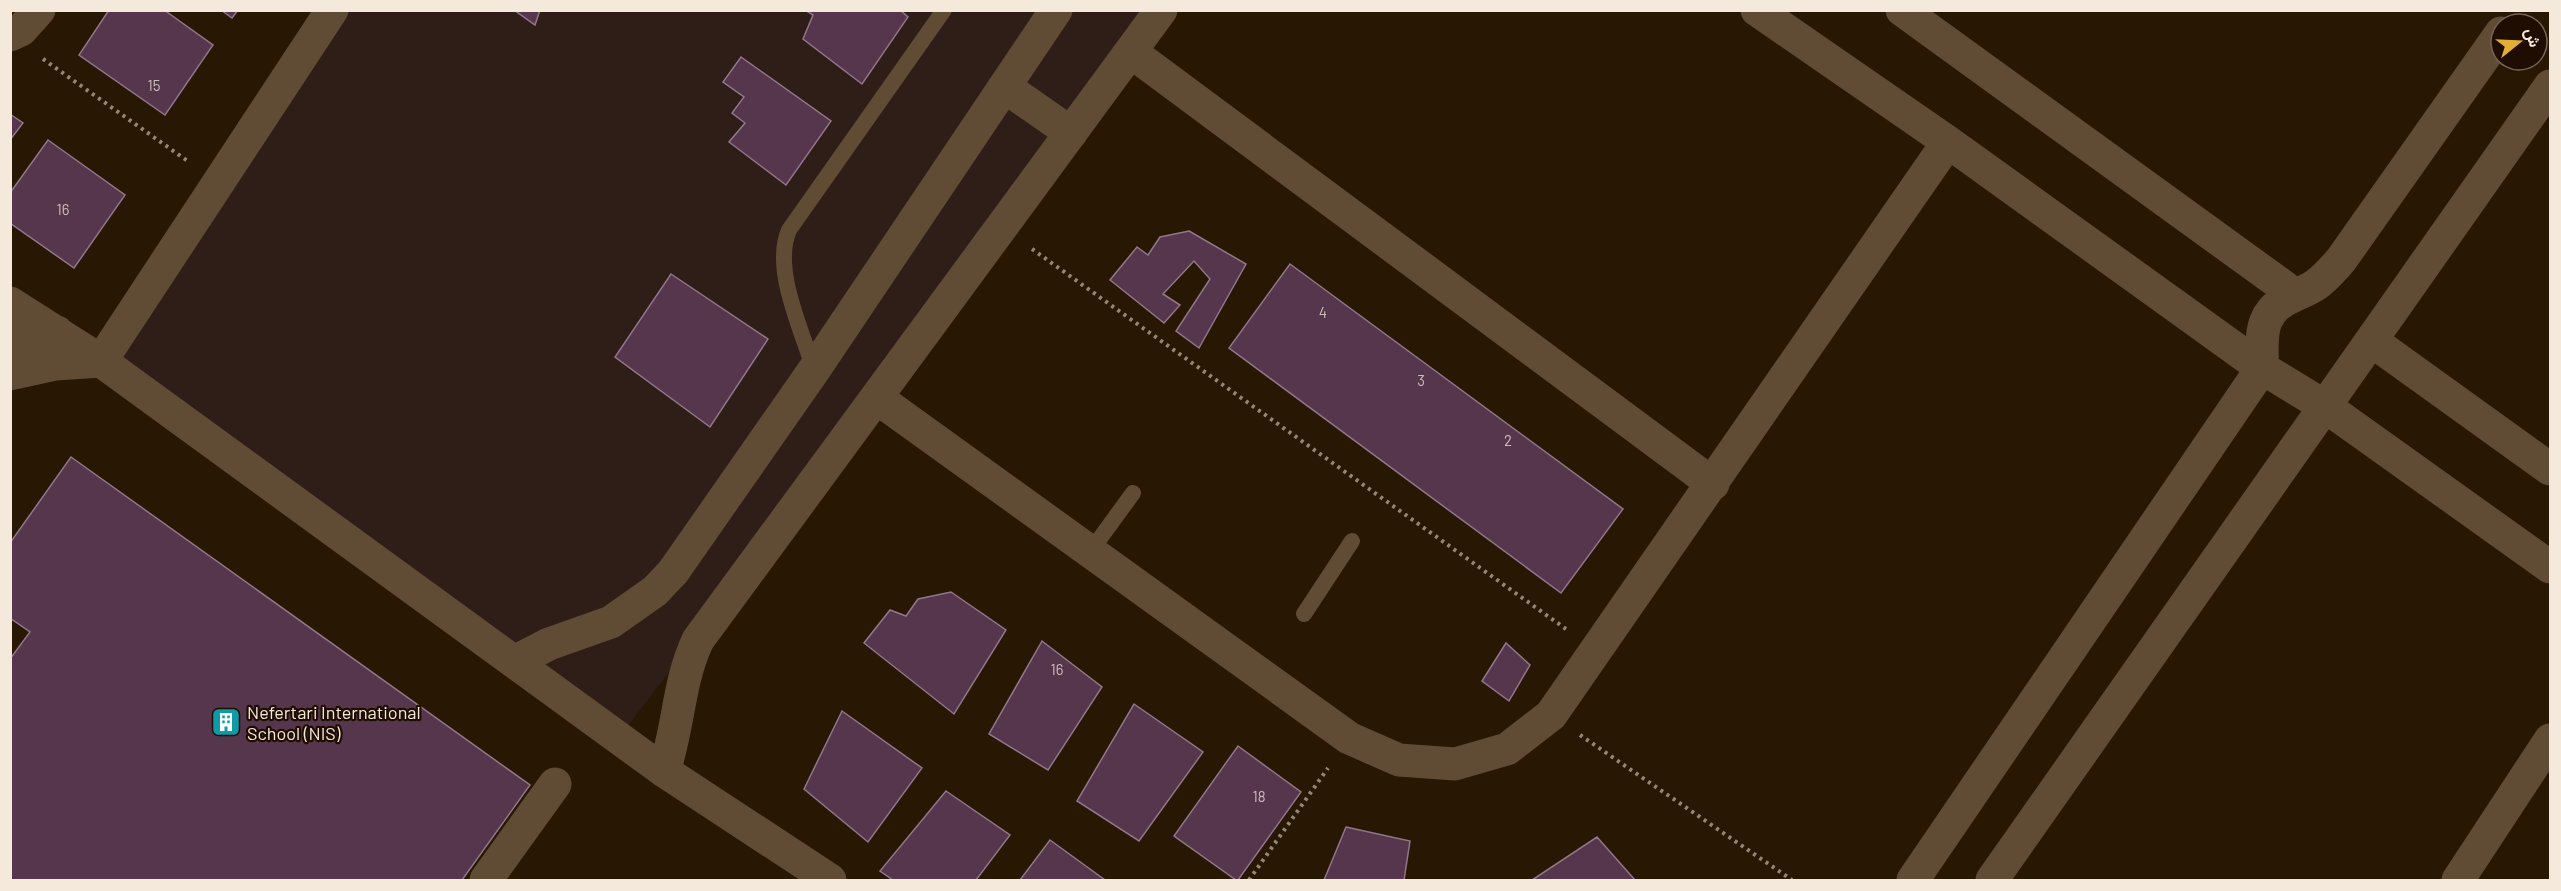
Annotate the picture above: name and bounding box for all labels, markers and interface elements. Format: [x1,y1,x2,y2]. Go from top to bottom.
north arrow [2489,12,2549,72]
text: ش [2521,25,2546,50]
house number: 15 [148,76,160,94]
house number: 16 [57,200,69,218]
house number: 4 [1319,303,1327,321]
house number: 3 [1417,371,1425,389]
house number: 2 [1504,431,1512,449]
house number: 16 [1051,660,1063,678]
place label: Nefertari International School (NIS) [247,701,421,744]
building icon: Nefertari International School (NIS) [210,706,242,738]
house number: 18 [1252,787,1266,805]

